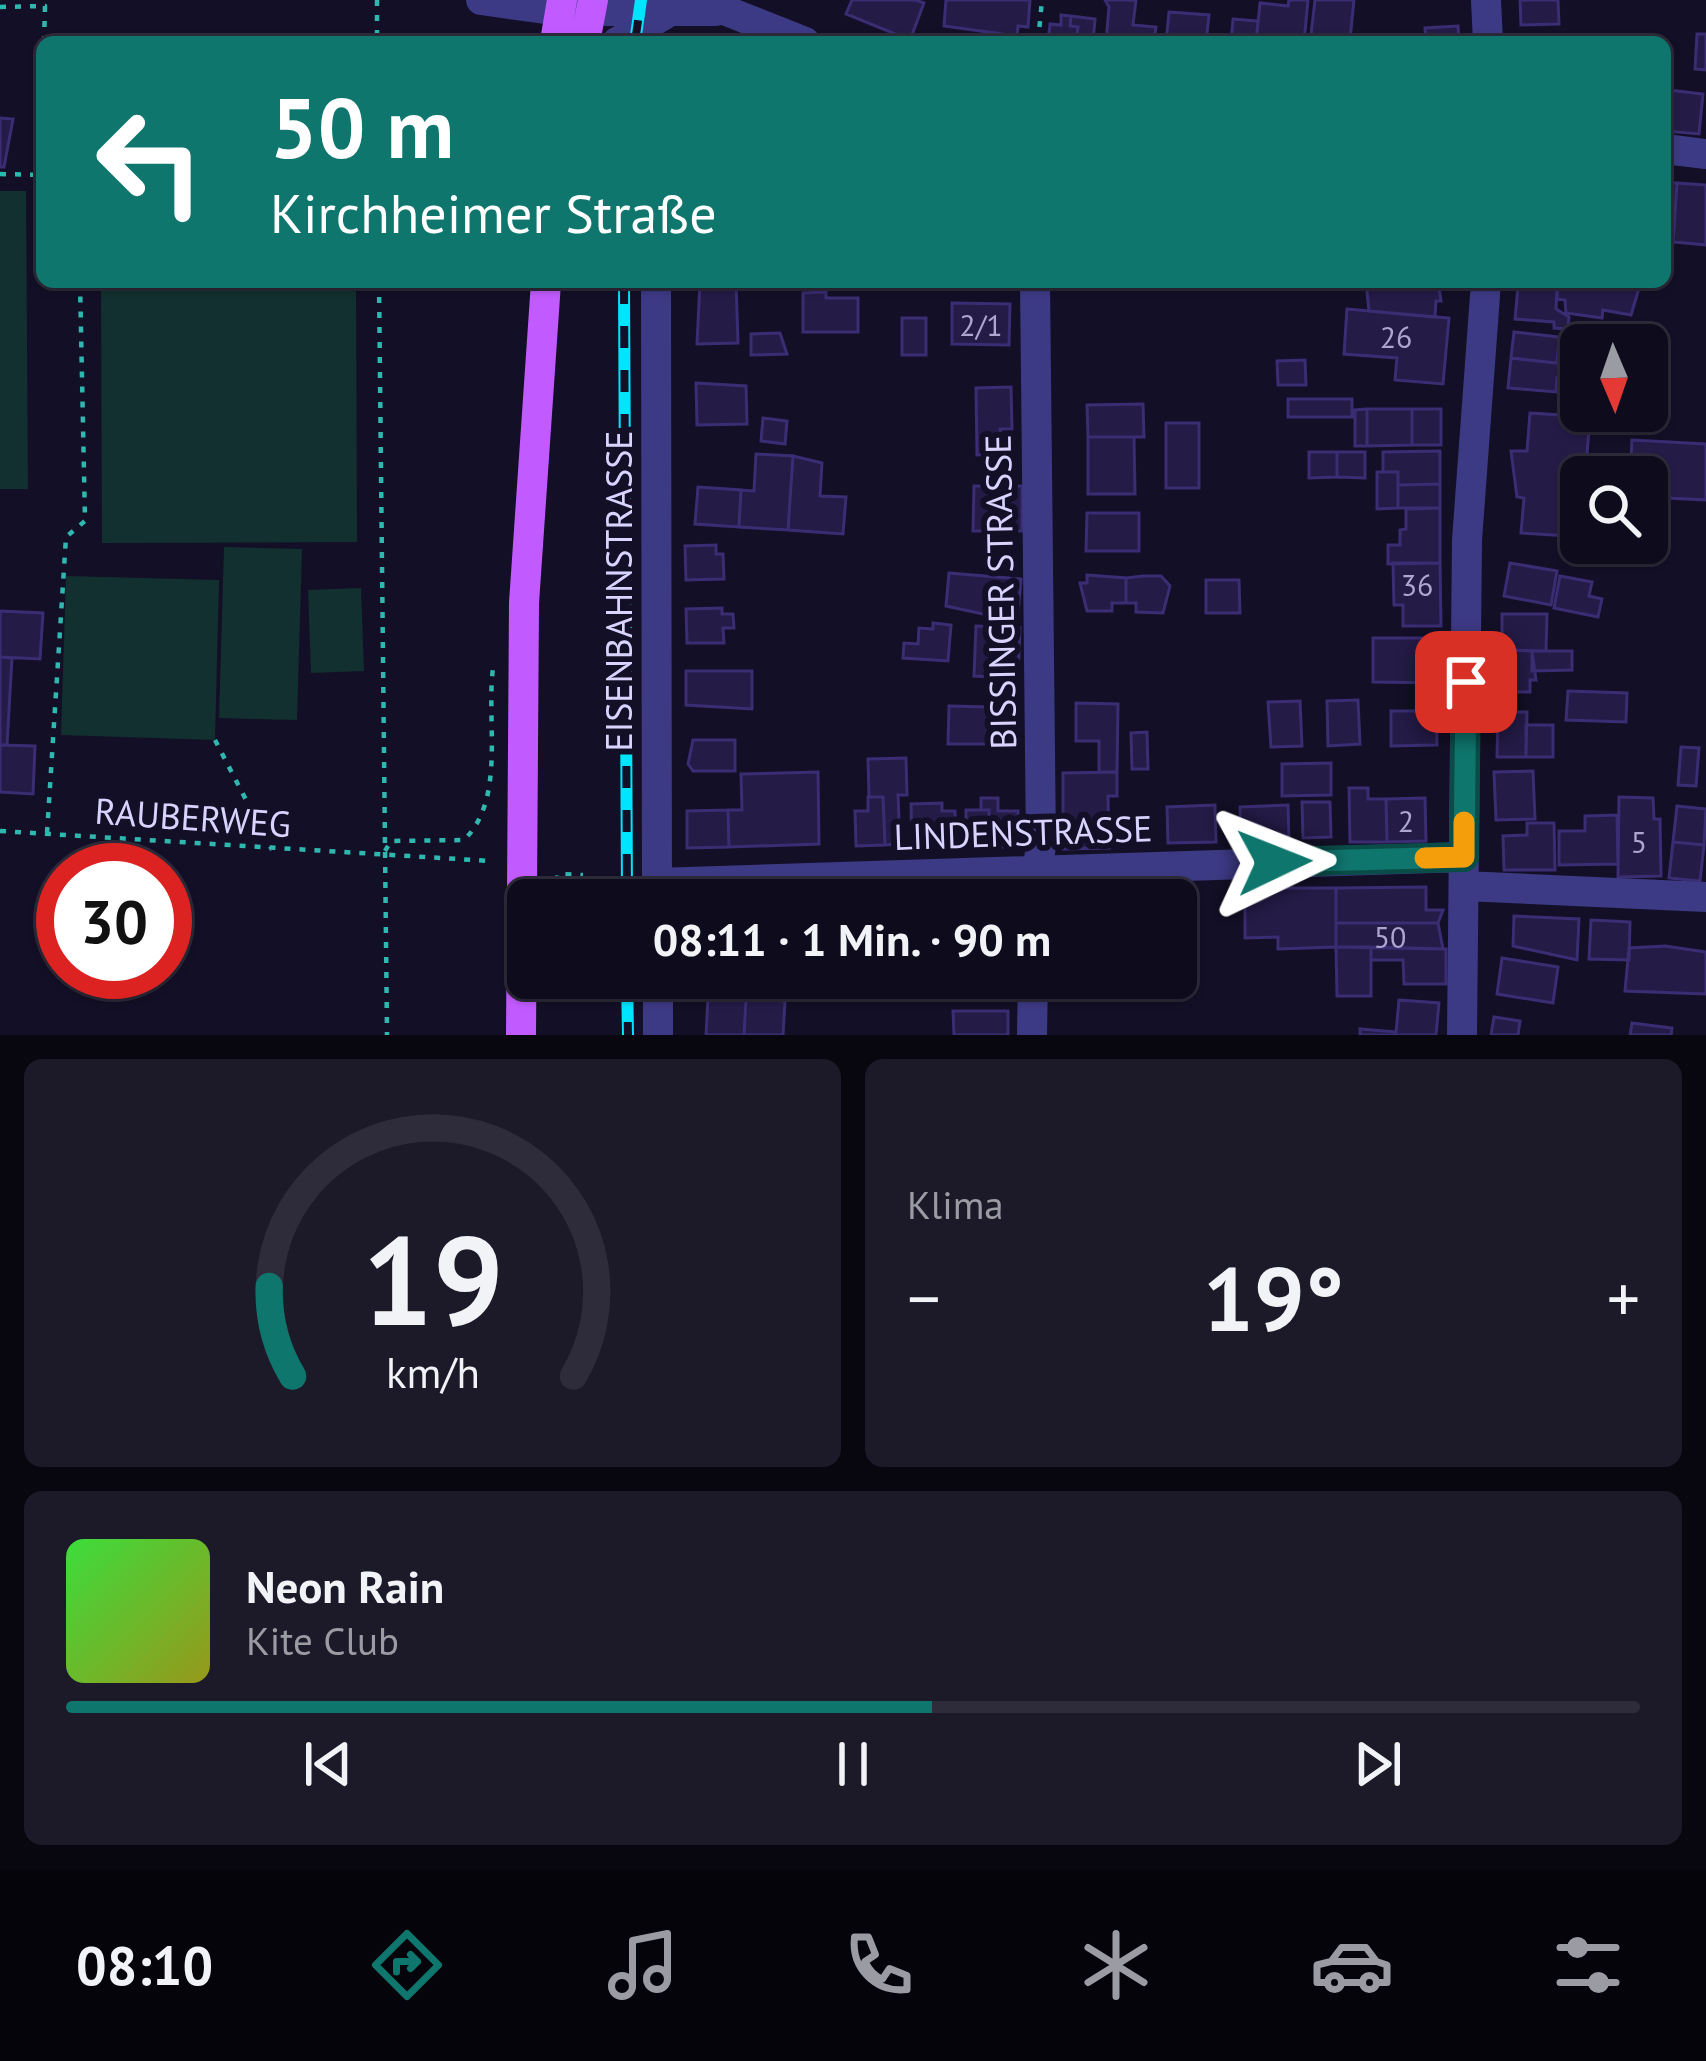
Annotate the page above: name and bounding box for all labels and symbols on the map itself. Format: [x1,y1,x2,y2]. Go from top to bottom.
house number: 2/1 [959,305,1003,344]
house number: 26 [1380,317,1412,356]
north arrow [1560,324,1668,432]
street label: EISENBAHNSTRASSE [595,430,642,752]
street label: BISSINGER STRASSE [974,434,1026,750]
house number: 36 [1401,565,1433,604]
pin [1415,631,1517,733]
street label: RAUBERWEG [93,787,293,847]
position arrow [1211,799,1337,925]
house number: 2 [1398,801,1414,840]
street label: LINDENSTRASSE [893,804,1153,860]
house number: 5 [1631,822,1647,861]
speed limit sign: 30 [36,843,192,999]
house number: 50 [1374,917,1406,956]

